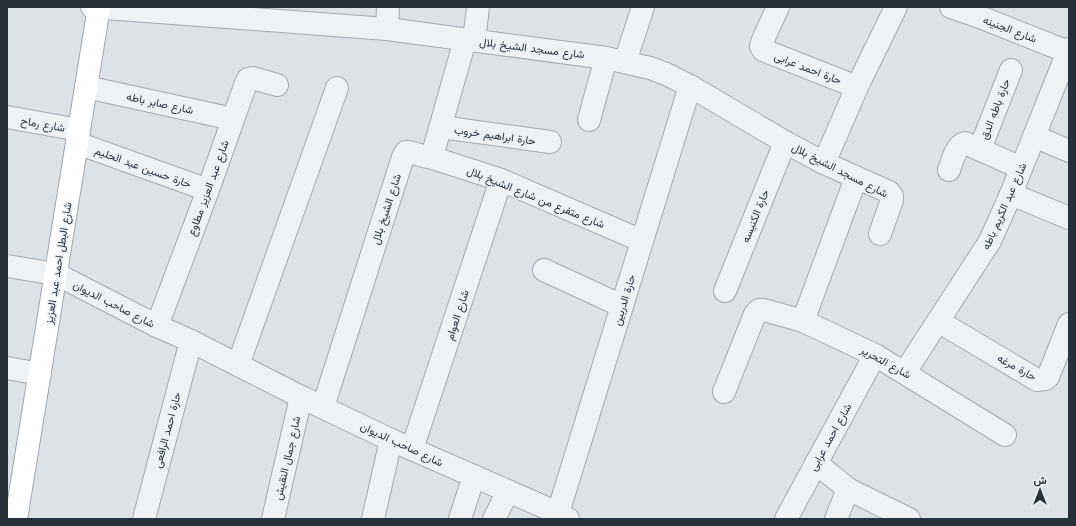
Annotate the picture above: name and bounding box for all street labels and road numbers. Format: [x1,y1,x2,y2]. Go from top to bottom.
street label: شارع الجنينه [981,13,1039,47]
street label: شارع مسجد الشيخ بلال [478,36,586,62]
street label: حارة احمد عرابى [772,50,843,87]
street label: حارة باطه الدق [978,77,1013,141]
street label: شارع صابر باطه [125,90,195,118]
street label: شارع رماح [20,114,66,136]
street label: حارة ابراهيم خروب [453,123,537,149]
street label: شارع عبد العزيز مطاوع [185,138,233,238]
street label: شارع مسجد الشيخ بلال [789,141,890,201]
street label: حارة حسين عبد الحليم [93,144,193,192]
street label: شارع عبد الكريم باطه [979,160,1031,252]
street label: شارع متفرع من شارع الشيخ بلال [465,164,607,232]
street label: شارع الشيخ بلال [369,172,405,247]
street label: حارة الكنيسه [739,188,772,245]
street label: شارع البطل احمد عبد العزيز [42,201,76,326]
street label: حارة الدربين [611,273,638,327]
street label: شارع صاحب الديوان [70,278,157,332]
street label: شارع العوام [443,288,473,342]
street label: شارع التحرير [857,343,913,383]
street label: حارة مرغه [995,351,1039,383]
street label: حارة احمد الرافعى [151,391,184,470]
street label: شارع احمد عرابى [807,401,855,474]
street label: شارع جمال النقيش [272,415,305,502]
street label: شارع صاحب الديوان [358,420,446,470]

